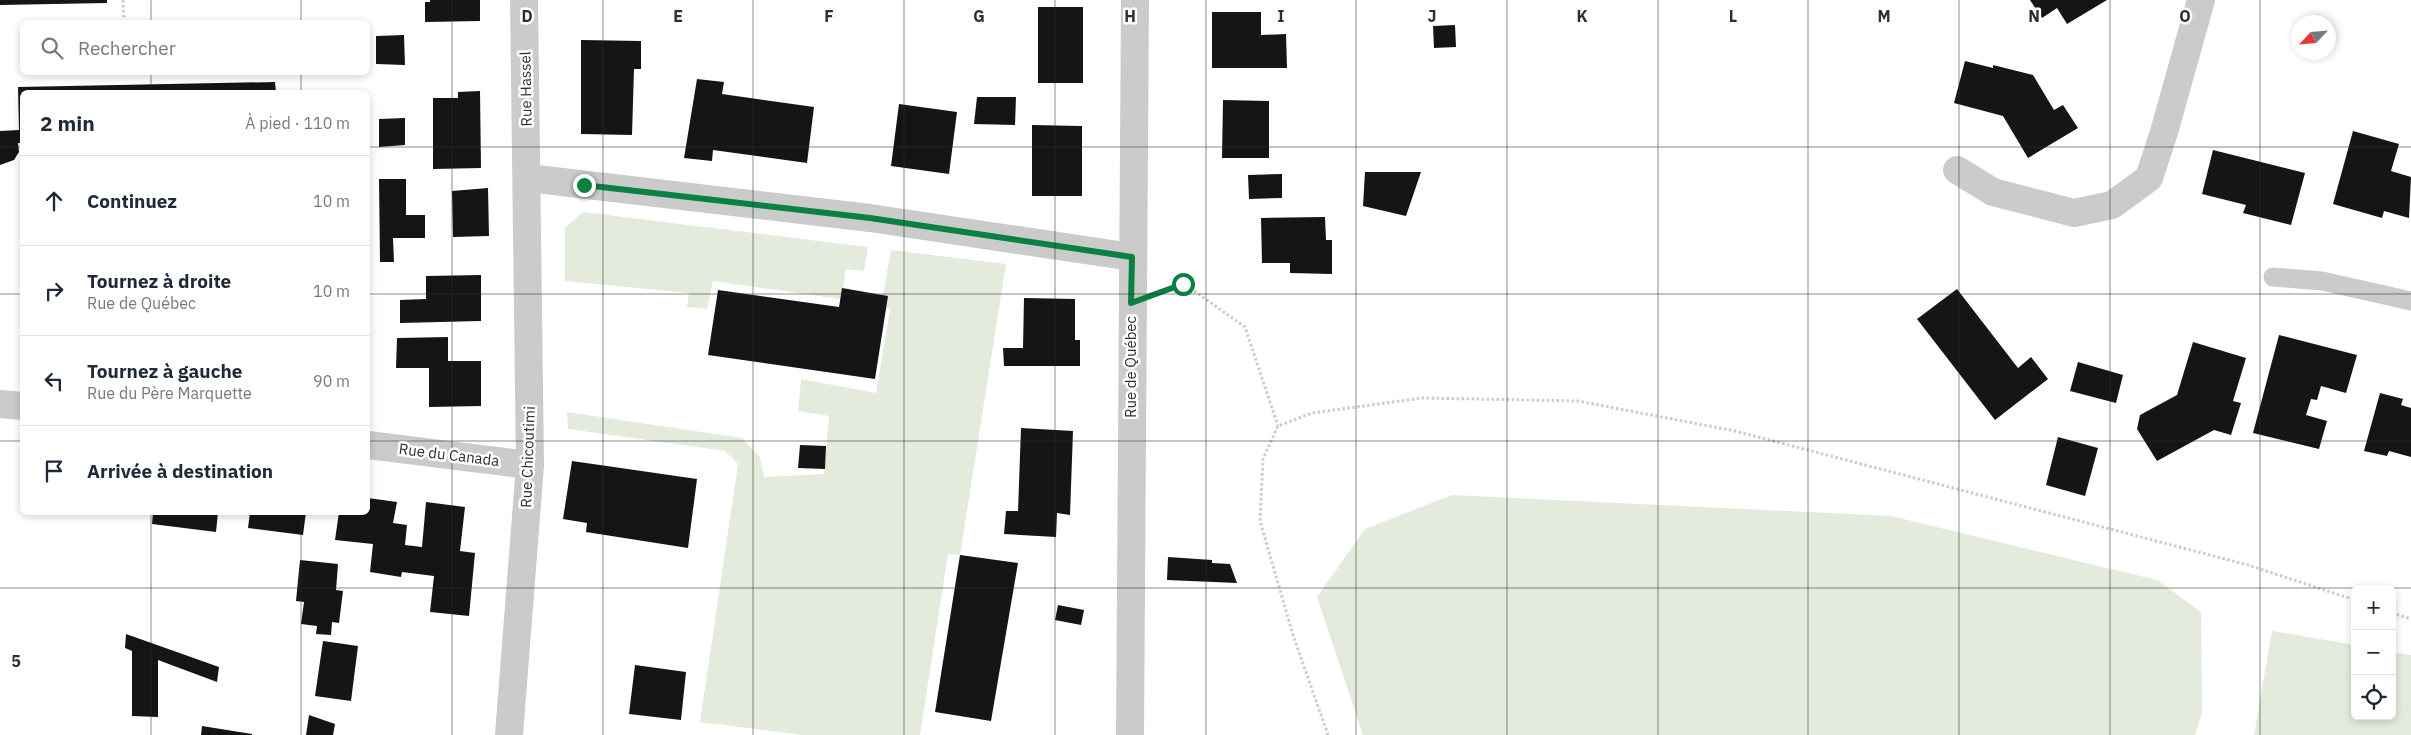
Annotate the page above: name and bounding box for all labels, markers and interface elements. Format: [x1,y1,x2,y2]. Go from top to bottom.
text: D [521,6,533,26]
text: E [673,6,683,26]
text: F [824,6,834,26]
text: G [973,6,985,26]
text: H [1124,6,1136,26]
text: I [1278,6,1285,26]
text: J [1428,6,1436,26]
text: K [1576,6,1588,26]
text: L [1729,6,1737,26]
text: M [1877,6,1891,26]
text: N [2028,6,2040,26]
text: O [2179,6,2191,26]
north arrow [2291,15,2336,60]
search box [20,20,370,75]
icon: search [38,34,66,62]
text: Rechercher [78,36,176,60]
street label: Rue Hassel [515,51,536,127]
text: 2 min [40,109,95,137]
text: À pied · 110 m [245,113,350,133]
route end [573,174,596,197]
icon: ahead [40,187,68,215]
text: Continuez [87,189,177,213]
text: 10 m [313,191,350,211]
text: Tournez à droite [87,269,231,293]
route start [1172,273,1195,296]
icon: right [40,277,68,305]
text: 10 m [313,281,350,301]
text: Rue de Québec [87,293,196,313]
street label: Rue de Québec [1121,315,1140,418]
text: Tournez à gauche [87,359,243,383]
icon: left [40,367,68,395]
text: 90 m [313,371,350,391]
text: Rue du Père Marquette [87,383,252,403]
street label: Rue Chicoutimi [516,406,539,508]
street label: Rue du Canada [398,439,500,470]
icon: arrive [40,457,68,485]
text: Arrivée à destination [87,459,273,483]
map controls [2351,585,2396,720]
button: + [2351,585,2396,630]
button: − [2351,630,2396,675]
text: 5 [11,651,21,671]
button: locate [2351,675,2396,720]

